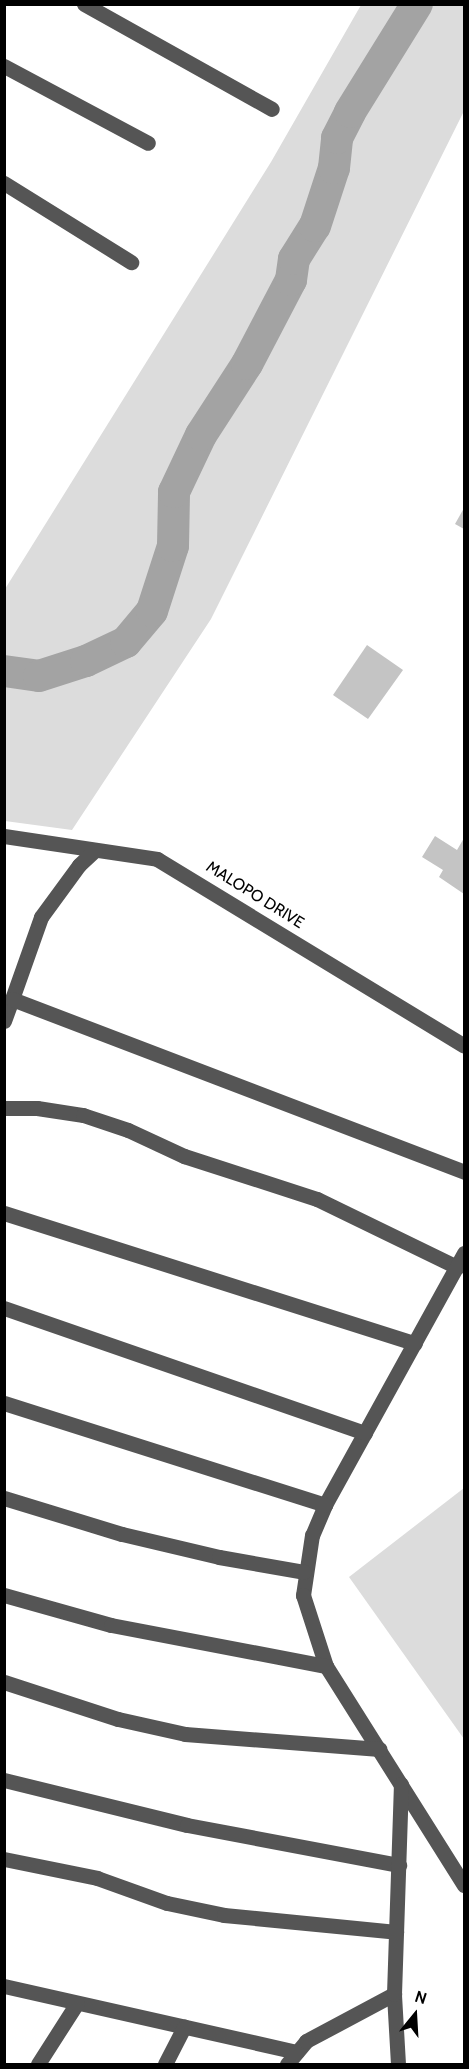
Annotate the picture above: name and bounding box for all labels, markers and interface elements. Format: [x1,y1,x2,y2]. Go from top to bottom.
street label: MALOPO DRIVE [202,857,308,933]
north arrow [385,1985,445,2045]
text: N [412,1987,429,2008]

